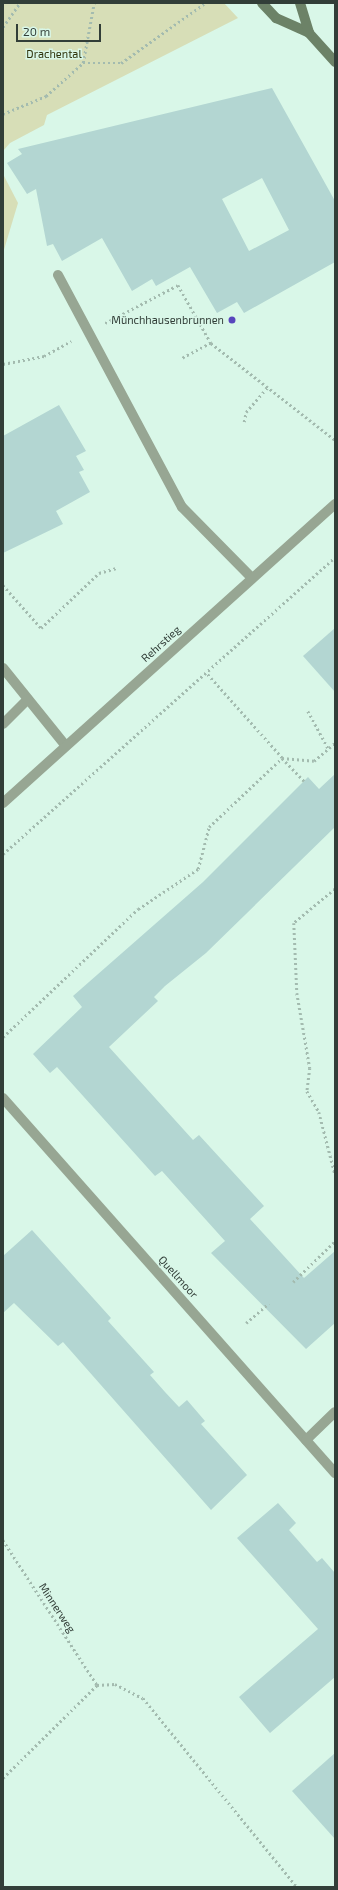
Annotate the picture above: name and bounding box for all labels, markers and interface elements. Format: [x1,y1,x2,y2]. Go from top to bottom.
scale bar [18,16,103,42]
text: 20 m [23,24,50,38]
park label: Drachental [26,47,82,61]
place label: Münchhausenbrunnen [111,313,224,327]
marker: Münchhausenbrunnen [227,315,237,325]
street label: Rehrstieg [139,623,183,665]
street label: Quellmoor [155,1253,201,1301]
street label: Minnerweg [36,1581,78,1635]

